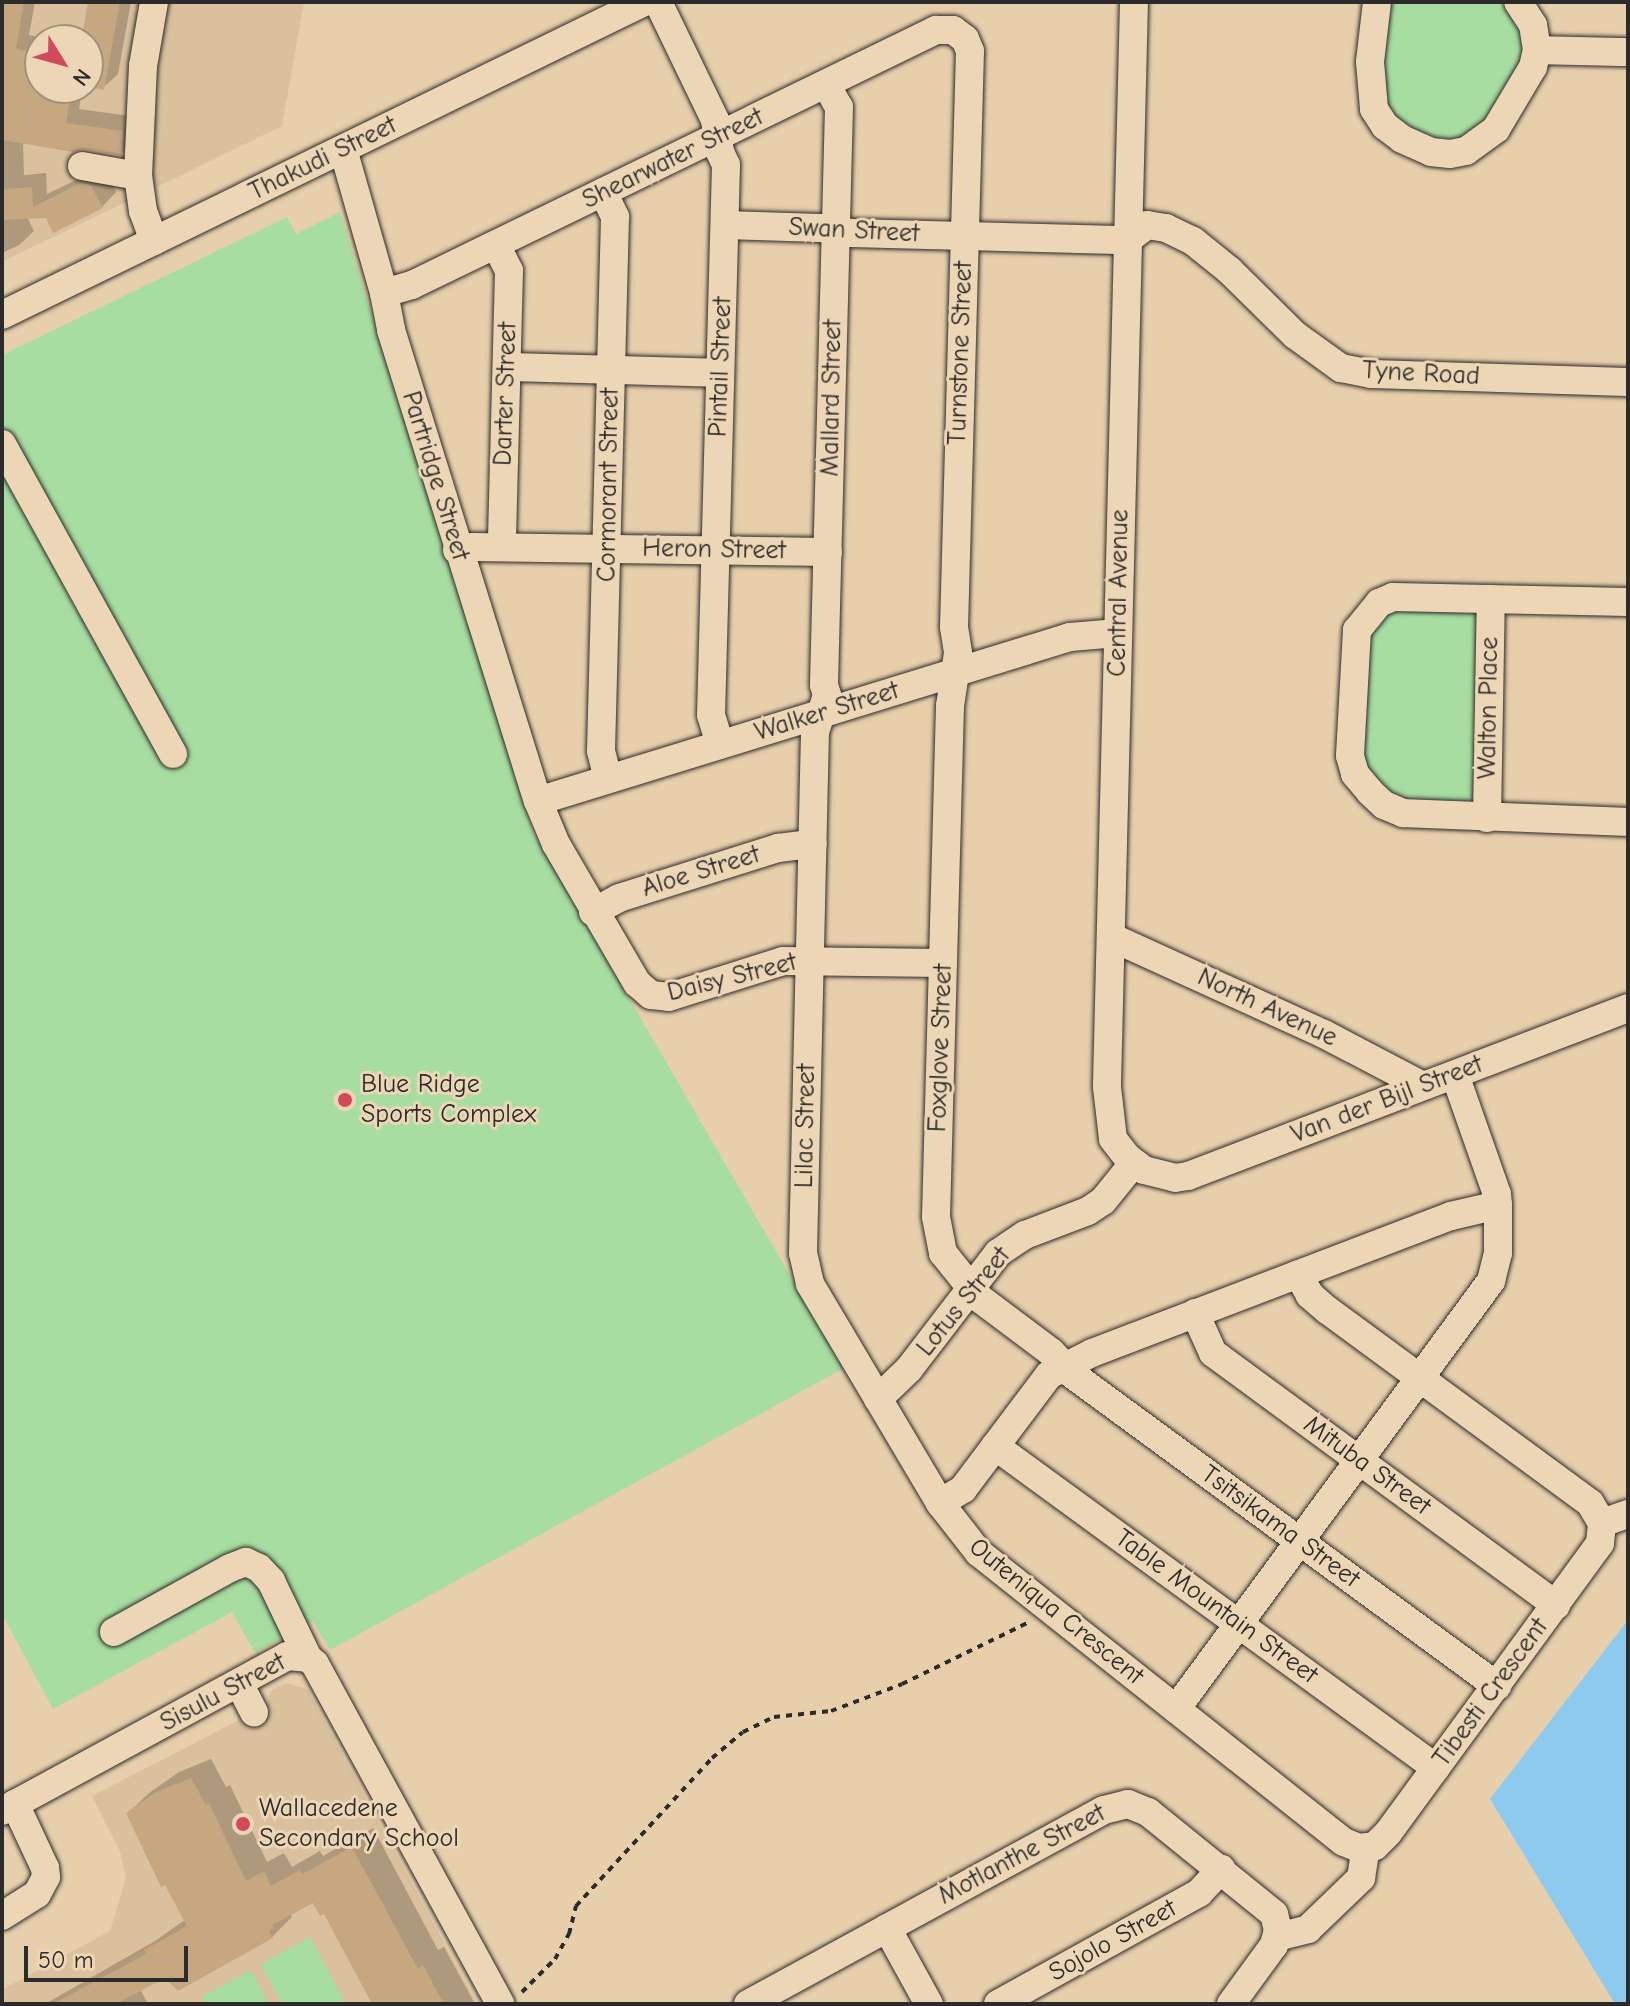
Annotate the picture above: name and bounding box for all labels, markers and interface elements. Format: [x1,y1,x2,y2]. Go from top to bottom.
north arrow [24,24,104,104]
text: N [67,64,96,91]
street label: Shearwater Street [577,102,769,216]
street label: Thakudi Street [244,110,402,208]
street label: Swan Street [788,212,920,250]
street label: Turnstone Street [942,261,980,445]
street label: Pintail Street [703,296,739,438]
street label: Mallard Street [815,319,849,477]
street label: Darter Street [488,322,524,466]
street label: Tyne Road [1362,355,1480,393]
street label: Partridge Street [394,388,476,564]
street label: Cormorant Street [592,388,626,582]
street label: Central Avenue [1102,509,1136,677]
street label: Heron Street [642,533,786,567]
street label: Walton Place [1472,636,1506,780]
street label: Walker Street [751,675,903,749]
street label: Aloe Street [638,839,764,905]
street label: Daisy Street [664,947,800,1009]
street label: North Avenue [1192,962,1342,1054]
street label: Foxglove Street [922,963,960,1133]
street label: Van der Bijl Street [1287,1049,1487,1151]
street label: Lilac Street [789,1064,823,1188]
place label: Blue Ridge Sports Complex [361,1069,536,1130]
marker: Blue Ridge Sports Complex [336,1091,354,1109]
street label: Lotus Street [911,1241,1017,1363]
street label: Mituba Street [1297,1409,1437,1523]
street label: Tsitsikama Street [1195,1459,1365,1595]
street label: Table Mountain Street [1108,1523,1324,1691]
street label: Outeniqua Crescent [962,1532,1150,1692]
street label: Tibesti Crescent [1427,1613,1555,1773]
street label: Sisulu Street [155,1647,291,1739]
place label: Wallacedene Secondary School [259,1793,459,1854]
street label: Motlanthe Street [933,1798,1111,1912]
marker: Wallacedene Secondary School [234,1815,252,1833]
street label: Sojolo Street [1044,1893,1182,1989]
scale bar [28,1930,192,1980]
text: 50 m [38,1946,94,1974]

